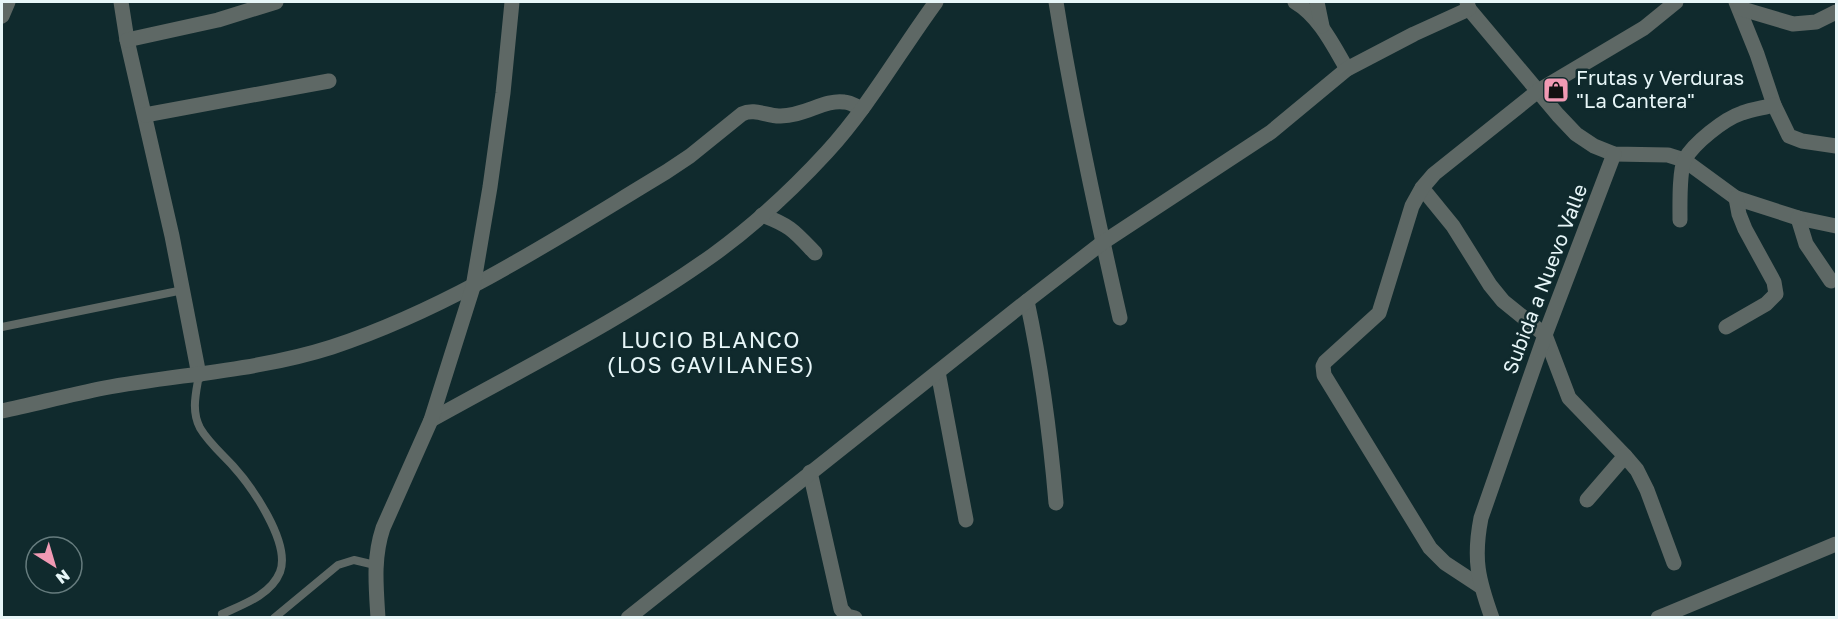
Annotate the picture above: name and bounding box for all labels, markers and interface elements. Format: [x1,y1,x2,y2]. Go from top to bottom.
place label: Frutas y Verduras "La Cantera" [1576,65,1744,112]
shop icon: Frutas y Verduras "La Cantera" [1541,75,1571,105]
street label: Subida a Nuevo Valle [1497,180,1591,377]
district label: LUCIO BLANCO (LOS GAVILANES) [607,326,815,378]
north arrow [24,535,84,595]
text: N [52,565,74,589]

